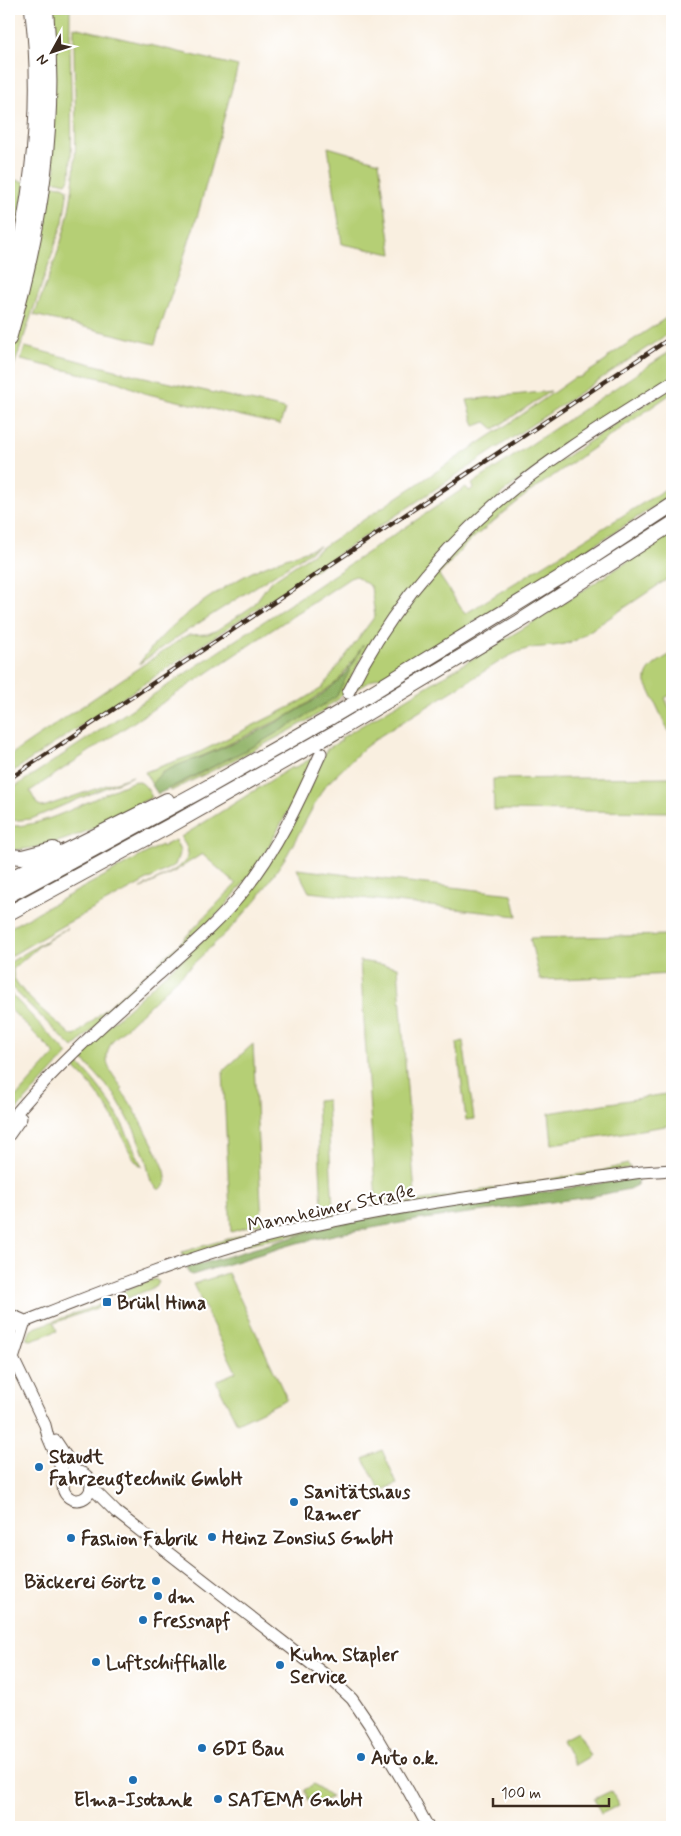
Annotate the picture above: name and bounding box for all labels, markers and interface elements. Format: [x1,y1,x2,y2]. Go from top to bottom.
north arrow [28,28,78,78]
text: N [33,50,53,69]
street label: Mannheimer Straße [245,1178,417,1238]
place label: Brühl Hima [117,1291,206,1316]
marker: Brühl Hima [101,1296,113,1308]
place label: Staudt Fahrzeugtechnik GmbH [49,1445,243,1495]
marker: Staudt Fahrzeugtechnik GmbH [33,1461,45,1473]
place label: Sanitätshaus Ramer [304,1480,411,1527]
marker: Sanitätshaus Ramer [288,1496,300,1508]
place label: Heinz Zonsius GmbH [222,1526,394,1551]
place label: Fashion Fabrik [81,1527,198,1552]
marker: Heinz Zonsius GmbH [206,1531,218,1543]
marker: Fashion Fabrik [65,1532,77,1544]
place label: Bäckerei Görtz [24,1570,146,1595]
marker: Bäckerei Görtz [150,1575,162,1587]
place label: dm [168,1585,195,1610]
marker: dm [152,1590,164,1602]
place label: Fressnapf [153,1609,230,1634]
marker: Fressnapf [137,1614,149,1626]
place label: Kuhn Stapler Service [290,1643,399,1690]
place label: Luftschiffhalle [106,1651,227,1676]
marker: Luftschiffhalle [90,1656,102,1668]
marker: Kuhn Stapler Service [274,1659,286,1671]
place label: GDI Bau [212,1737,285,1762]
marker: GDI Bau [196,1742,208,1754]
place label: Auto o.k. [371,1746,438,1771]
marker: Auto o.k. [355,1751,367,1763]
marker: Elma-Isotank [127,1774,139,1786]
scale bar [493,1776,610,1808]
text: 100 m [501,1784,541,1804]
place label: Elma-Isotank [74,1788,193,1813]
place label: SATEMA GmbH [228,1788,363,1813]
marker: SATEMA GmbH [212,1793,224,1805]

